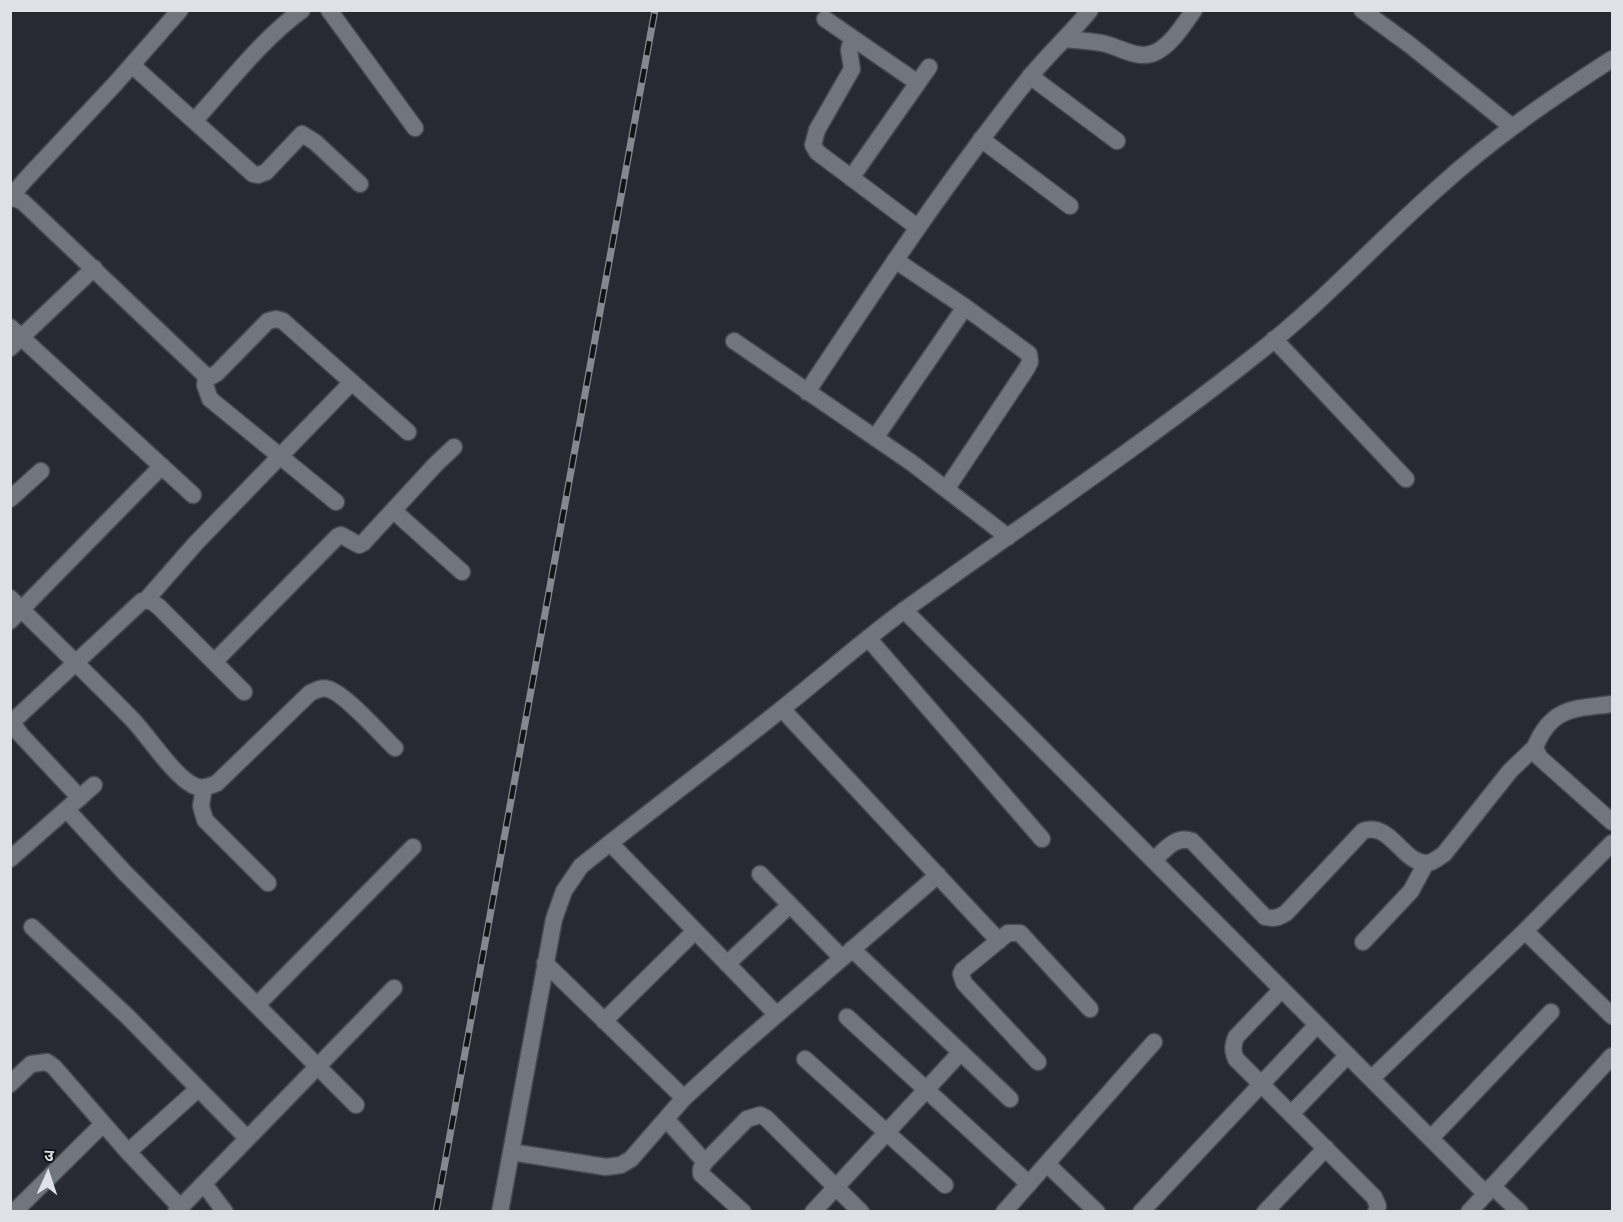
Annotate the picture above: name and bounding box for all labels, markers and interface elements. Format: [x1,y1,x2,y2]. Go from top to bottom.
north arrow [18,1144,78,1204]
text: उ [44,1146,54,1165]

